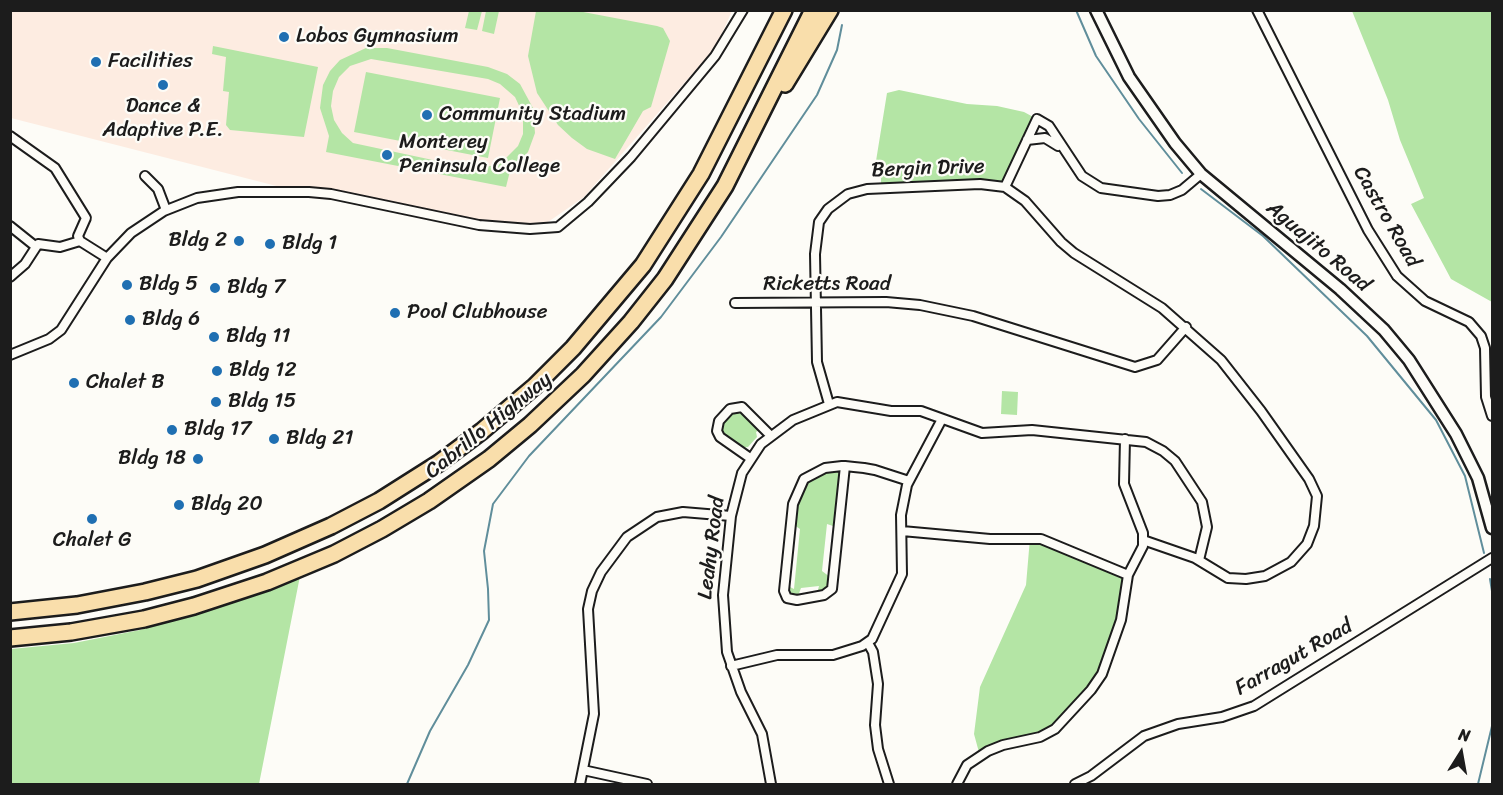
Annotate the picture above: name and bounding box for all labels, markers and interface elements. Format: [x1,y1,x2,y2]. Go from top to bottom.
place label: Lobos Gymnasium [296,24,459,50]
marker: Lobos Gymnasium [277,30,291,44]
place label: Facilities [108,49,193,75]
marker: Facilities [89,55,103,69]
marker: Dance & Adaptive P.E. [156,78,170,92]
place label: Dance & Adaptive P.E. [102,94,224,144]
place label: Community Stadium [439,102,626,128]
marker: Community Stadium [420,108,434,122]
place label: Monterey Peninsula College [399,130,560,180]
marker: Monterey Peninsula College [380,148,394,162]
street label: Bergin Drive [871,154,985,184]
street label: Castro Road [1347,162,1425,272]
street label: Aguajito Road [1261,196,1375,298]
place label: Bldg 2 [169,228,227,254]
place label: Bldg 1 [282,231,337,257]
marker: Bldg 2 [232,234,246,248]
marker: Bldg 1 [263,237,277,251]
place label: Bldg 5 [139,272,198,298]
street label: Ricketts Road [763,272,891,298]
place label: Bldg 7 [227,275,285,301]
marker: Bldg 5 [120,278,134,292]
marker: Bldg 7 [208,281,222,295]
place label: Pool Clubhouse [407,300,547,326]
marker: Pool Clubhouse [388,306,402,320]
place label: Bldg 6 [142,307,200,333]
marker: Bldg 6 [123,313,137,327]
place label: Bldg 11 [226,324,290,350]
marker: Bldg 11 [207,330,221,344]
place label: Bldg 12 [229,358,296,384]
marker: Bldg 12 [210,364,224,378]
street label: Cabrillo Highway [421,367,557,485]
place label: Chalet B [86,370,165,396]
marker: Chalet B [67,376,81,390]
place label: Bldg 15 [228,389,296,415]
marker: Bldg 15 [209,395,223,409]
place label: Bldg 17 [184,417,251,443]
marker: Bldg 17 [165,423,179,437]
place label: Bldg 21 [286,426,353,452]
marker: Bldg 21 [267,432,281,446]
place label: Bldg 18 [118,446,186,472]
marker: Bldg 18 [191,452,205,466]
place label: Bldg 20 [191,492,263,518]
street label: Leahy Road [693,495,731,601]
marker: Bldg 20 [172,498,186,512]
marker: Chalet G [85,512,99,526]
place label: Chalet G [53,528,131,554]
street label: Farragut Road [1231,614,1357,702]
text: N [1456,720,1473,750]
north arrow [1431,723,1491,783]

